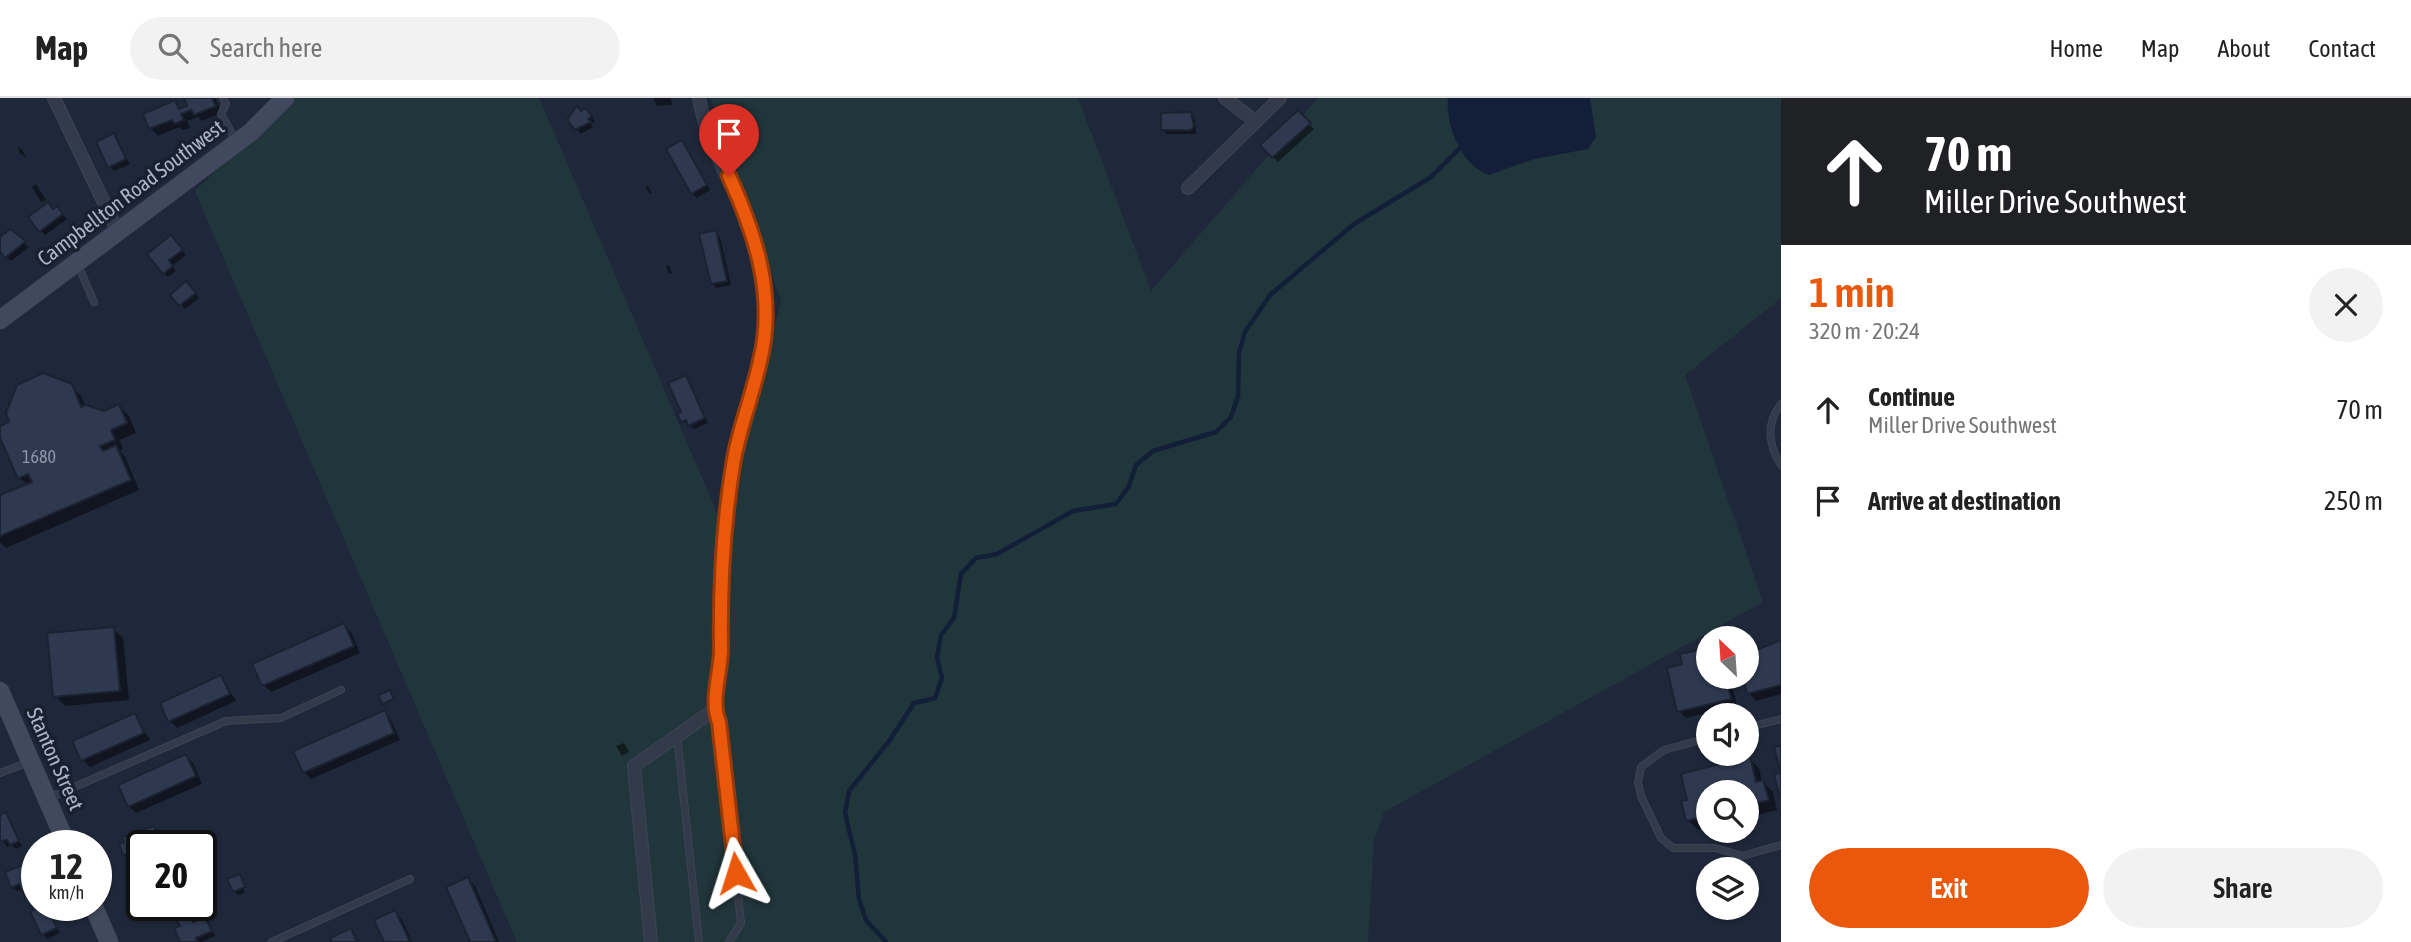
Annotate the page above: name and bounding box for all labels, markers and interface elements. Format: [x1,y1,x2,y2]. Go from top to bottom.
search box [130,17,620,80]
text: Map [35,29,88,67]
icon: search [154,29,192,67]
text: Search here [210,33,322,63]
text: Home [2049,35,2103,62]
text: Map [2141,35,2179,62]
text: About [2217,35,2270,62]
text: Contact [2308,35,2376,62]
pin [699,104,759,176]
street label: Campbellton Road Southwest [33,114,228,270]
icon: arrive [710,115,748,153]
text: 70 m [1924,125,2012,181]
icon: ahead [1809,126,1900,217]
text: Miller Drive Southwest [1924,183,2187,220]
text: 1 min [1809,268,1895,316]
button: close [2309,268,2383,342]
text: 320 m · 20:24 [1809,318,1920,344]
text: Continue [1868,382,1955,412]
icon: ahead [1809,391,1847,429]
text: 70 m [2336,395,2383,425]
text: Miller Drive Southwest [1868,412,2057,438]
house number: 1680 [22,446,56,467]
icon: arrive [1809,482,1847,520]
text: Arrive at destination [1868,486,2061,516]
text: 250 m [2324,486,2383,516]
north arrow [1696,626,1759,690]
map controls [1696,626,1759,920]
button: sound [1696,703,1759,766]
street label: Stanton Street [23,704,89,814]
button: search [1696,780,1759,843]
speed limit sign: 20 [126,830,217,921]
position arrow [699,836,773,910]
text: 12 [50,846,83,886]
button: Exit [1809,848,2089,928]
button: Share [2103,848,2383,928]
button: layers [1696,857,1759,920]
text: km/h [49,882,84,903]

